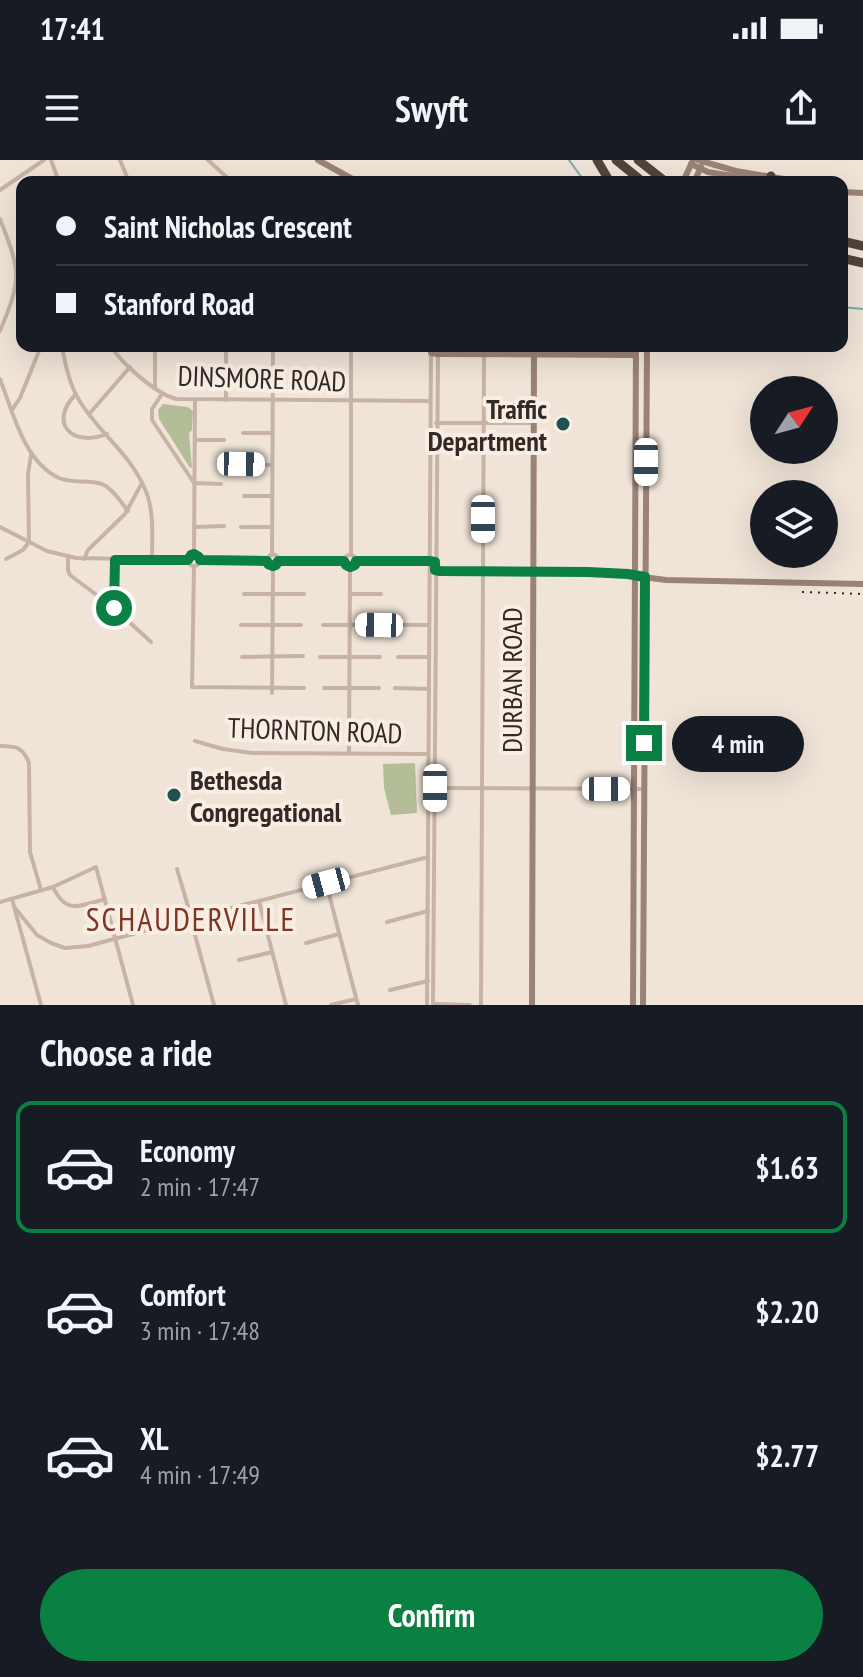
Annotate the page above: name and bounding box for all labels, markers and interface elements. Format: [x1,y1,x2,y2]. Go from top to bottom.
text: 17:41 [40,9,105,48]
text: Swyft [395,85,468,132]
icon: menu [40,86,84,130]
icon: share [779,86,823,130]
text: Saint Nicholas Crescent [104,207,352,246]
text: Stanford Road [104,284,254,323]
street label: DINSMORE ROAD [177,357,347,399]
north arrow [750,376,838,464]
map controls [750,376,838,568]
place label: Traffic Department [428,390,547,459]
marker: Traffic Department [554,415,572,433]
car [634,438,658,486]
car [217,452,265,476]
button: layers [750,480,838,568]
car [471,495,495,543]
route start [96,590,132,626]
street label: DURBAN ROAD [493,607,530,753]
car [355,613,403,637]
street label: THORNTON ROAD [227,708,403,752]
callout: 4 min [672,715,804,771]
route end [626,725,662,761]
text: 4 min [712,727,764,760]
place label: Bethesda Congregational [190,761,342,830]
car [423,764,447,812]
car [582,777,630,801]
marker: Bethesda Congregational [165,786,183,804]
car [300,865,352,901]
district label: SCHAUDERVILLE [86,898,296,940]
text: Choose a ride [40,1029,212,1076]
icon: car [44,1131,116,1203]
text: Economy [140,1131,235,1170]
text: $1.63 [755,1148,819,1187]
text: 2 min · 17:47 [140,1170,260,1203]
icon: car [44,1275,116,1347]
text: Comfort [140,1275,226,1314]
text: $2.20 [755,1292,819,1331]
text: 3 min · 17:48 [140,1314,260,1347]
icon: car [44,1419,116,1491]
text: XL [140,1419,169,1458]
text: $2.77 [755,1436,819,1475]
text: 4 min · 17:49 [140,1458,260,1491]
button: Confirm [40,1569,823,1661]

